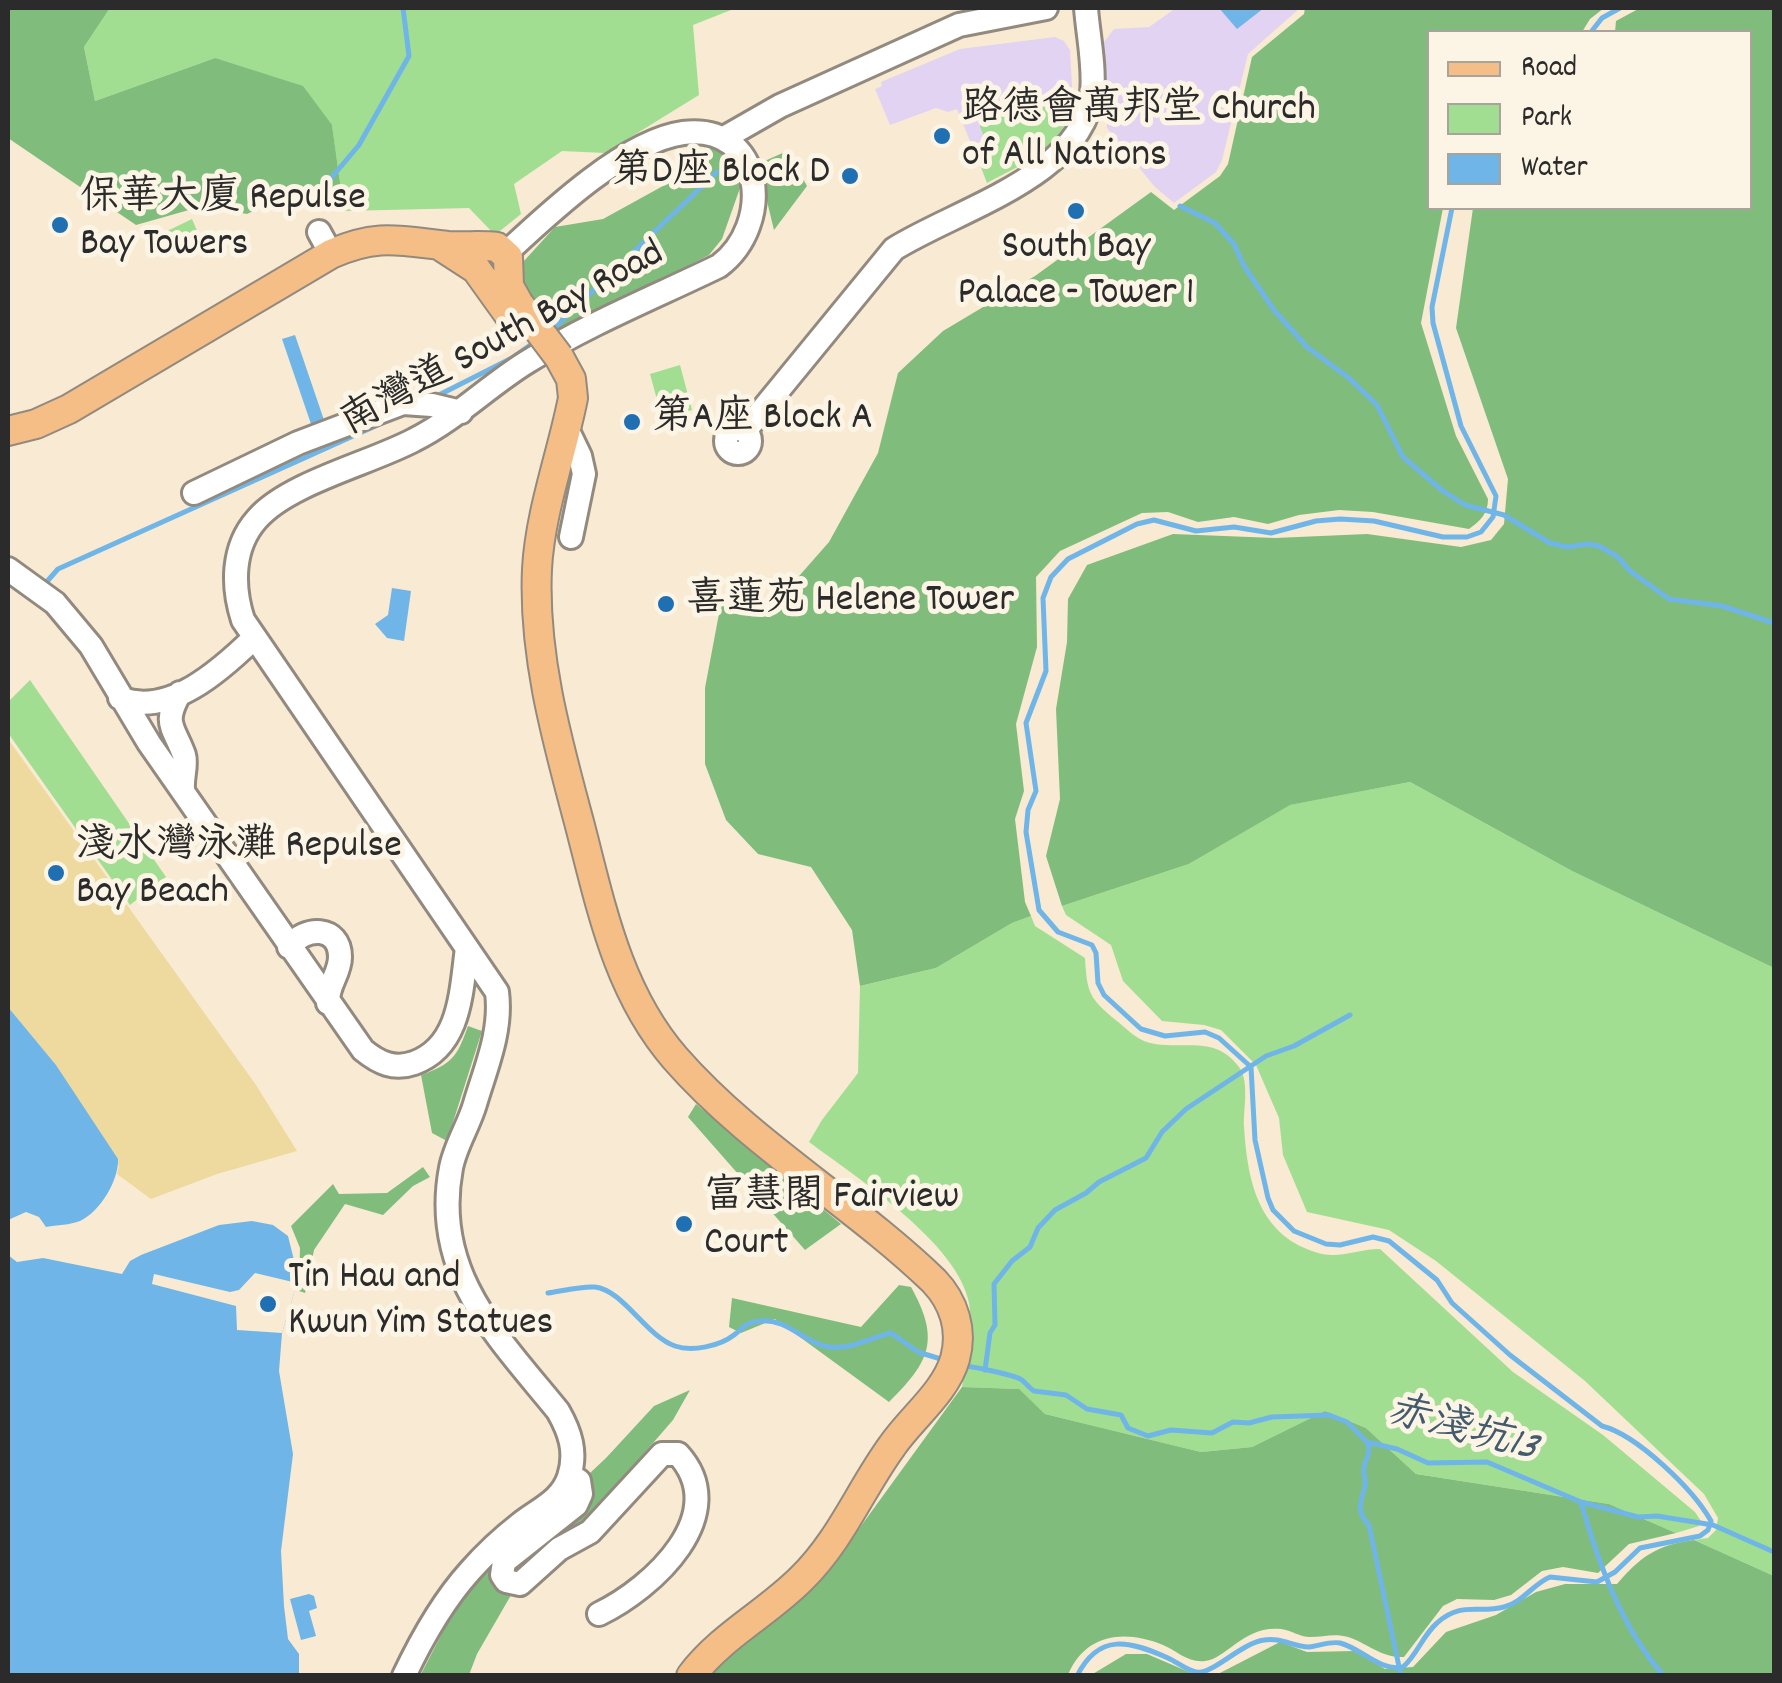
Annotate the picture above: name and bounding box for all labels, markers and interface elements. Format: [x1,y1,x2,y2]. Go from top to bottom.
legend [1427,30,1752,210]
text: Road [1521,48,1577,91]
place label: 路德會萬邦堂 Church of All Nations [962,89,1316,183]
text: Park [1521,98,1572,141]
marker: 路德會萬邦堂 Church of All Nations [931,125,953,147]
text: Water [1521,148,1588,191]
place label: 第D座 Block D [612,152,830,200]
marker: 第D座 Block D [839,165,861,187]
place label: 保華大廈 Repulse Bay Towers [80,178,366,272]
marker: South Bay Palace - Tower 1 [1065,200,1087,222]
marker: 保華大廈 Repulse Bay Towers [49,214,71,236]
place label: South Bay Palace - Tower 1 [957,227,1195,321]
street label: 南灣道 South Bay Road [334,232,674,450]
place label: 第A座 Block A [652,398,873,446]
marker: 第A座 Block A [621,411,643,433]
place label: 喜蓮苑 Helene Tower [686,580,1014,628]
marker: 喜蓮苑 Helene Tower [655,593,677,615]
place label: 淺水灣泳灘 Repulse Bay Beach [76,826,402,920]
marker: 淺水灣泳灘 Repulse Bay Beach [45,862,67,884]
place label: 富慧閣 Fairview Court [704,1177,959,1271]
marker: 富慧閣 Fairview Court [673,1213,695,1235]
place label: Tin Hau and Kwun Yim Statues [288,1257,553,1351]
marker: Tin Hau and Kwun Yim Statues [257,1293,279,1315]
water label: 赤淺坑13 [1380,1389,1542,1477]

